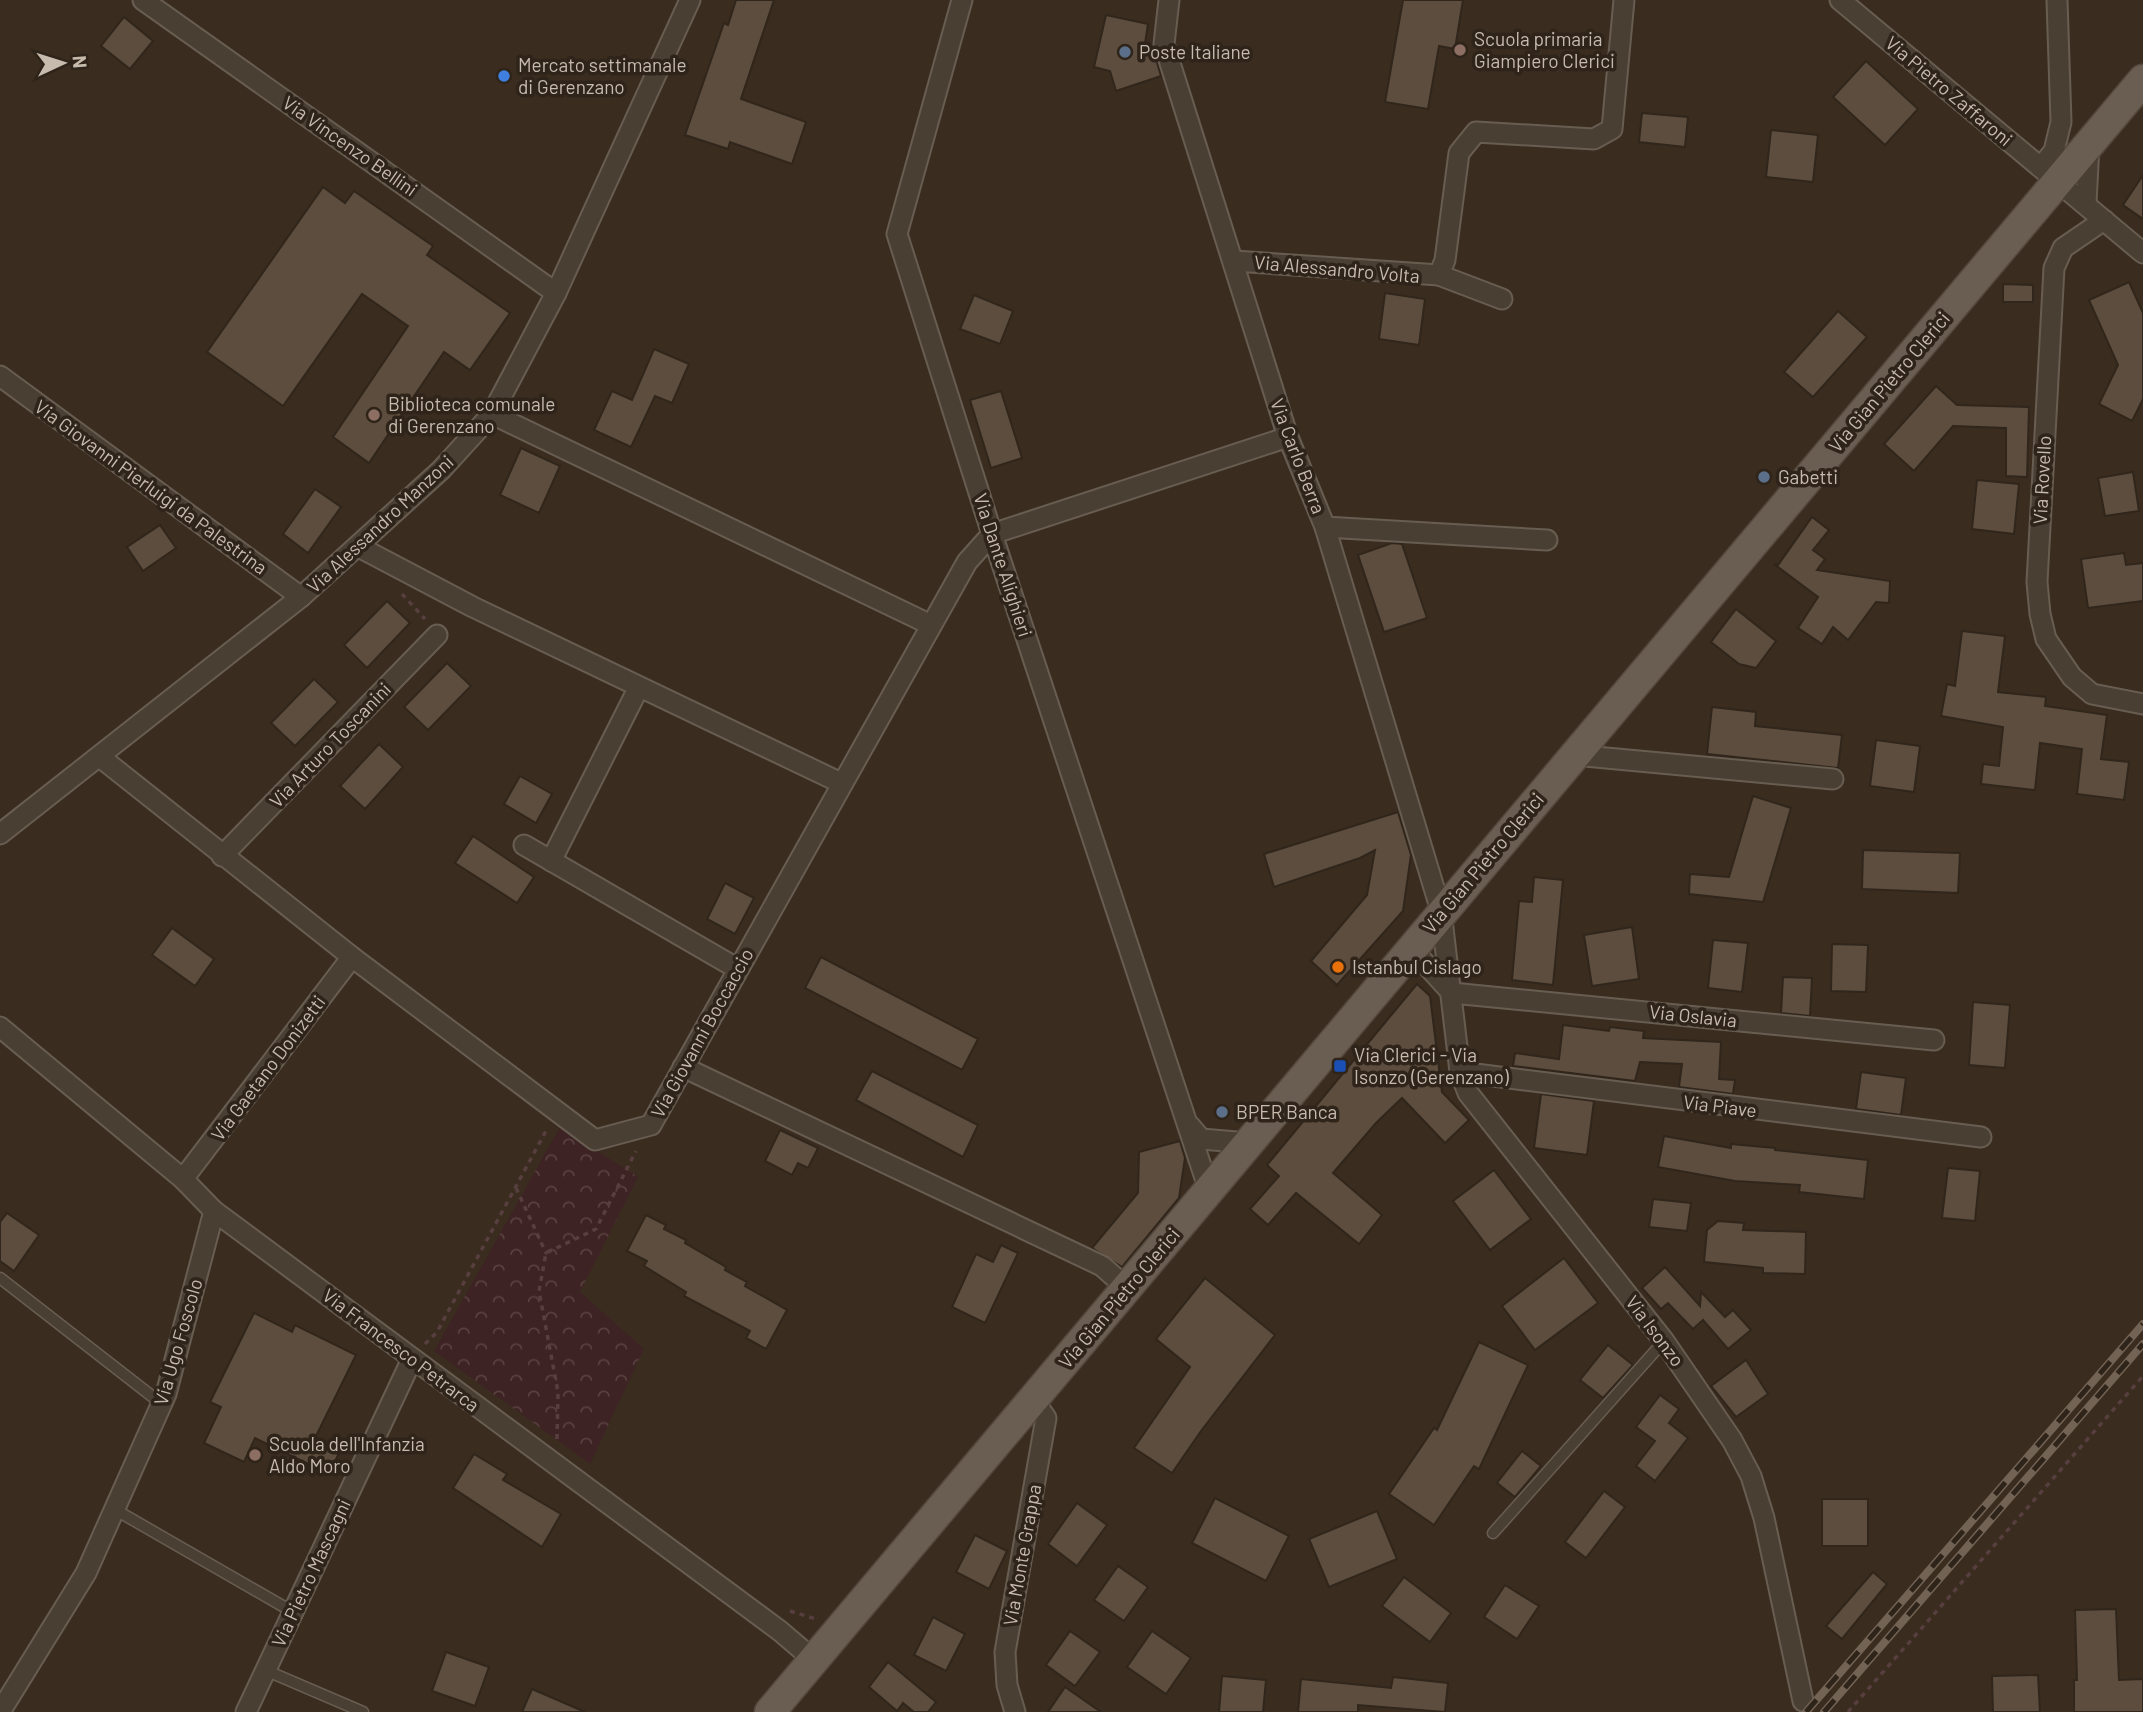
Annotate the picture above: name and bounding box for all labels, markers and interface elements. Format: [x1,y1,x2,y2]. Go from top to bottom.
place label: Scuola primaria Giampiero Clerici [1474,27,1615,72]
north arrow [28,28,98,98]
street label: Via Pietro Zaffaroni [1881,31,2018,150]
place label: Poste Italiane [1139,40,1251,63]
marker: Scuola primaria Giampiero Clerici [1452,42,1468,58]
marker: Poste Italiane [1117,44,1133,60]
place label: Mercato settimanale di Gerenzano [518,53,687,98]
text: N [69,55,92,69]
marker: Mercato settimanale di Gerenzano [496,68,512,84]
street label: Via Vincenzo Bellini [278,91,422,201]
street label: Via Alessandro Volta [1253,250,1421,287]
street label: Via Gian Pietro Clerici [1823,307,1954,457]
place label: Biblioteca comunale di Gerenzano [388,392,555,437]
street label: Via Giovanni Pierluigi da Palestrina [31,394,272,579]
street label: Via Carlo Berra [1266,395,1331,517]
marker: Biblioteca comunale di Gerenzano [366,407,382,423]
street label: Via Rovello [2028,435,2055,525]
street label: Via Alessandro Manzoni [302,450,458,598]
place label: Gabetti [1778,465,1838,488]
marker: Gabetti [1756,469,1772,485]
street label: Via Dante Alighieri [969,490,1038,640]
street label: Via Arturo Toscanini [264,677,395,812]
street label: Via Gian Pietro Clerici [1417,788,1548,938]
street label: Via Giovanni Boccaccio [645,944,758,1122]
place label: Istanbul Cislago [1352,955,1482,978]
marker: Istanbul Cislago [1330,959,1346,975]
street label: Via Gaetano Donizetti [205,991,330,1145]
street label: Via Oslavia [1648,999,1738,1032]
place label: Via Clerici - Via Isonzo (Gerenzano) [1354,1043,1510,1088]
marker: Via Clerici - Via Isonzo (Gerenzano) [1332,1058,1348,1074]
street label: Via Piave [1682,1090,1758,1121]
place label: BPER Banca [1236,1100,1337,1123]
marker: BPER Banca [1214,1104,1230,1120]
street label: Via Gian Pietro Clerici [1053,1223,1184,1373]
street label: Via Ugo Foscolo [148,1276,207,1408]
street label: Via Francesco Petrarca [318,1283,484,1416]
street label: Via Isonzo [1621,1291,1690,1371]
place label: Scuola dell'Infanzia Aldo Moro [269,1432,425,1477]
marker: Scuola dell'Infanzia Aldo Moro [247,1447,263,1463]
street label: Via Monte Grappa [998,1482,1045,1627]
street label: Via Pietro Mascagni [266,1495,355,1651]

